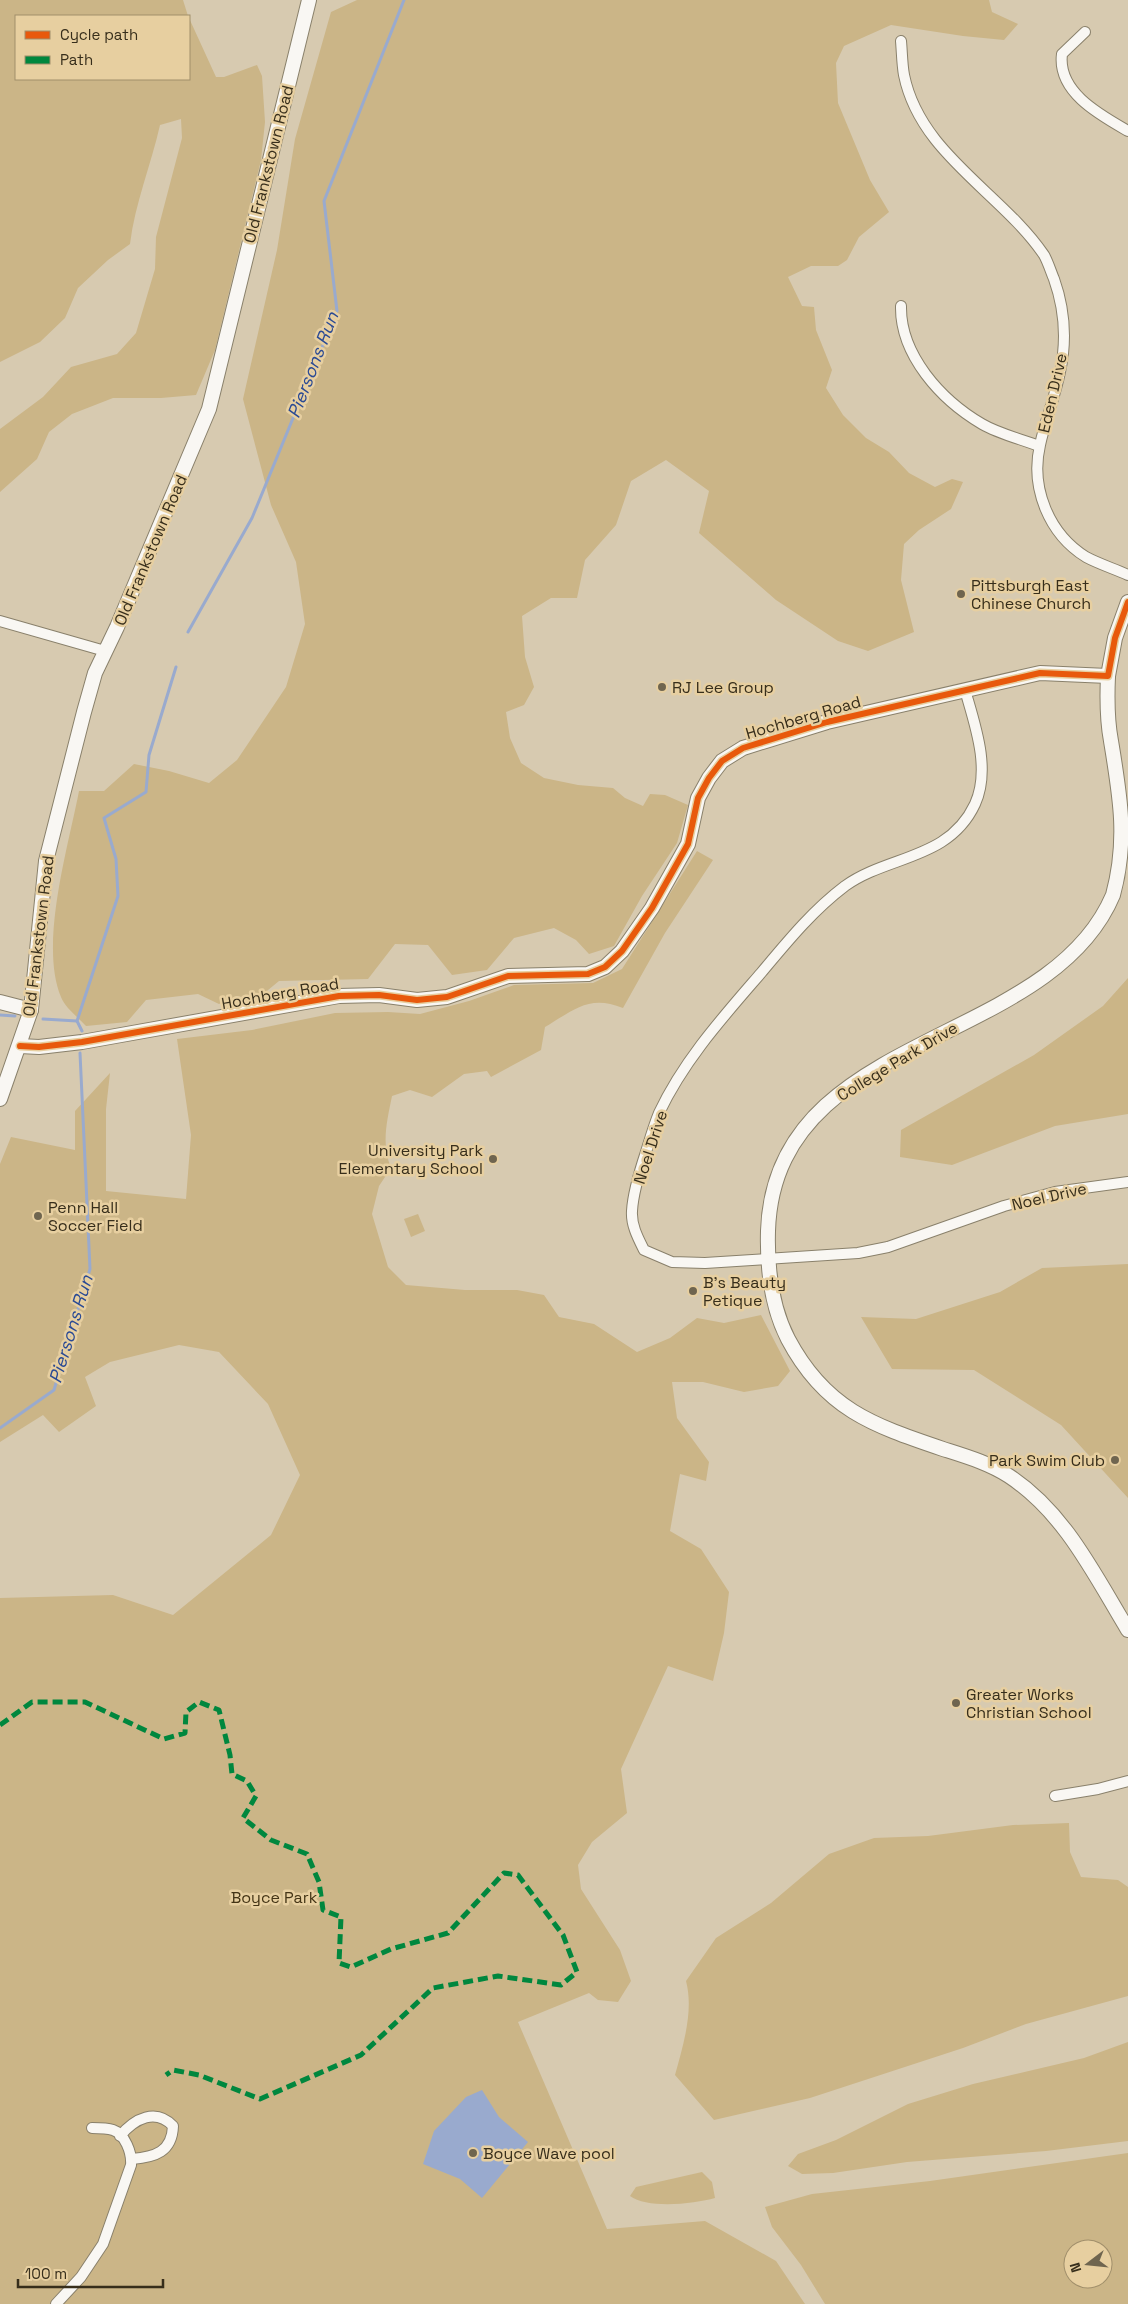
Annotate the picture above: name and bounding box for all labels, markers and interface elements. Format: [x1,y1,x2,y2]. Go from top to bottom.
legend [15,15,190,80]
text: Cycle path [60,25,138,44]
text: Path [60,50,93,69]
street label: Old Frankstown Road [239,83,298,245]
water label: Piersons Run [282,308,344,421]
street label: Eden Drive [1033,351,1072,435]
street label: Old Frankstown Road [109,472,192,629]
place label: Pittsburgh East Chinese Church [971,575,1091,614]
marker: Pittsburgh East Chinese Church [955,588,967,600]
place label: RJ Lee Group [672,677,774,698]
marker: RJ Lee Group [656,681,668,693]
street label: Hochberg Road [743,691,863,744]
street label: Old Frankstown Road [18,854,59,1018]
street label: Hochberg Road [220,973,340,1014]
street label: College Park Drive [833,1017,961,1106]
street label: Noel Drive [629,1108,672,1187]
place label: University Park Elementary School [338,1140,483,1179]
marker: University Park Elementary School [487,1153,499,1165]
street label: Noel Drive [1010,1178,1089,1215]
place label: Penn Hall Soccer Field [48,1197,143,1236]
marker: Penn Hall Soccer Field [32,1210,44,1222]
water label: Piersons Run [43,1271,98,1386]
place label: B's Beauty Petique [703,1272,786,1311]
marker: B's Beauty Petique [687,1285,699,1297]
place label: Park Swim Club [989,1450,1105,1471]
marker: Park Swim Club [1109,1454,1121,1466]
place label: Greater Works Christian School [966,1684,1092,1723]
marker: Greater Works Christian School [950,1697,962,1709]
park label: Boyce Park [231,1887,318,1908]
place label: Boyce Wave pool [483,2143,615,2164]
marker: Boyce Wave pool [467,2147,479,2159]
north arrow [1063,2239,1113,2289]
scale bar [18,2256,162,2288]
text: N [1066,2261,1085,2275]
text: 100 m [25,2264,67,2283]

